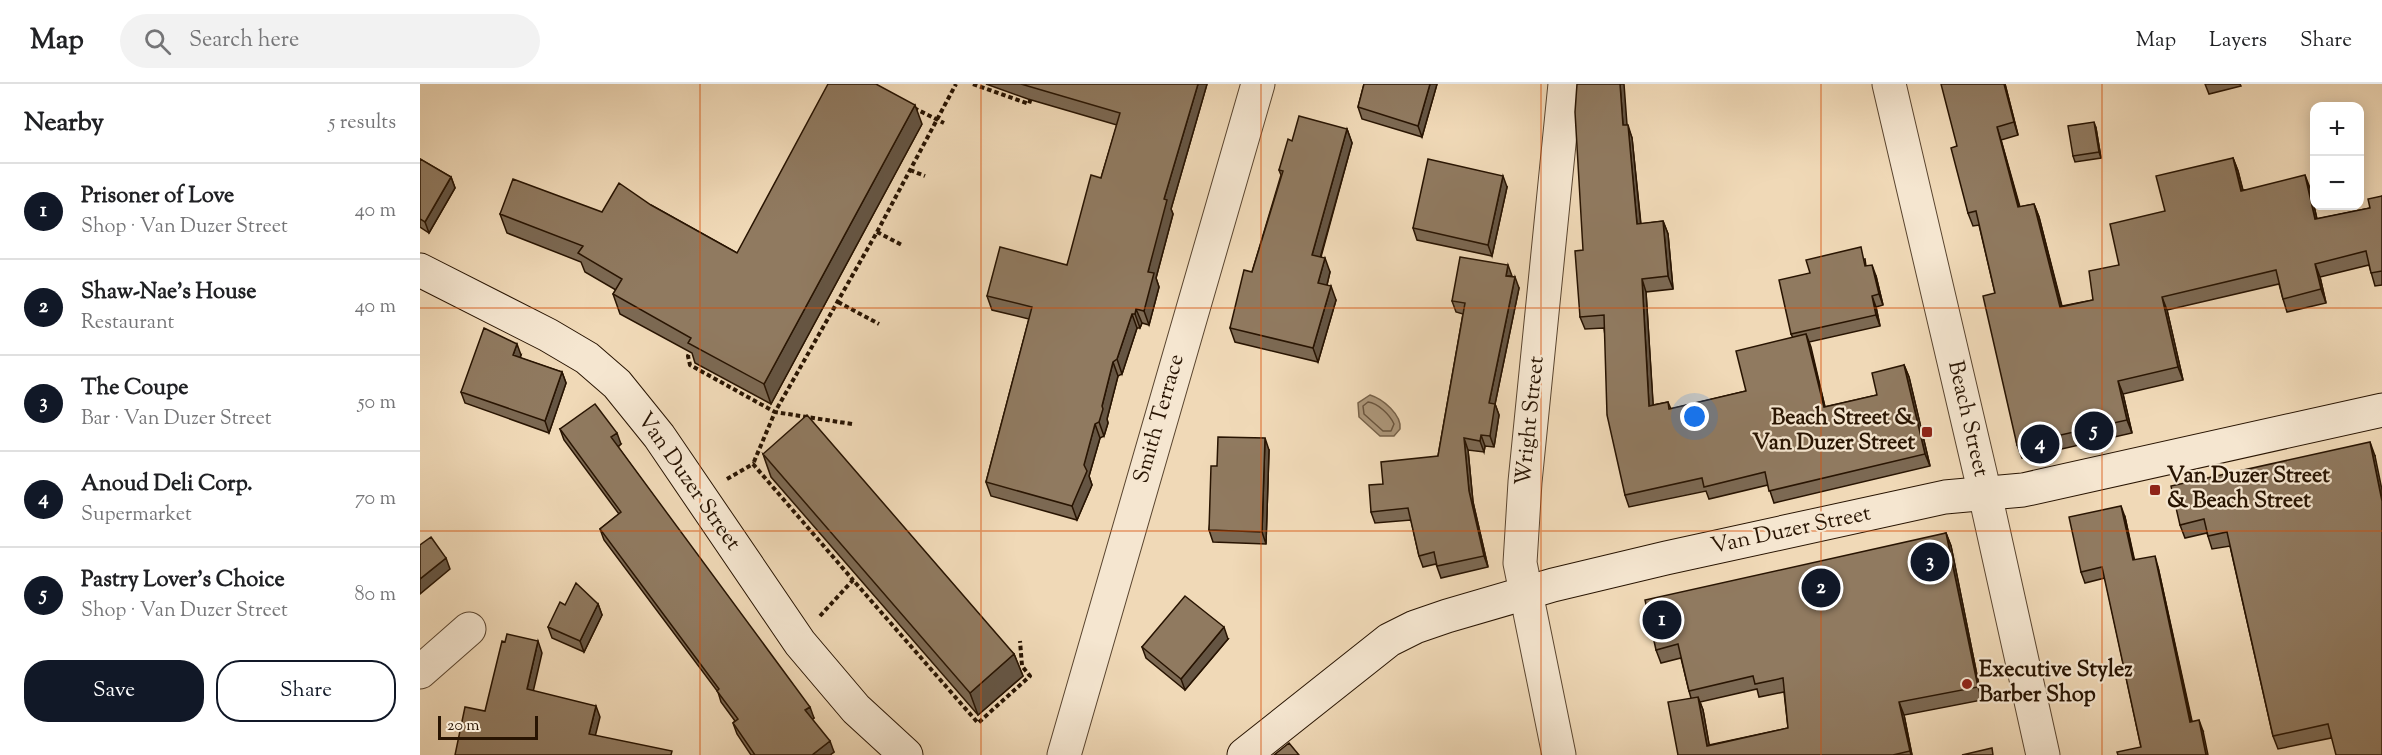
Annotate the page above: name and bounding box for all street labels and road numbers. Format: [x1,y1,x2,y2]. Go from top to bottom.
street label: Smith Terrace [1126,351,1194,487]
street label: Wright Street [1508,354,1554,487]
street label: Beach Street [1938,358,1996,481]
street label: Van Duzer Street [628,406,748,558]
street label: Van Duzer Street [1708,498,1874,564]

